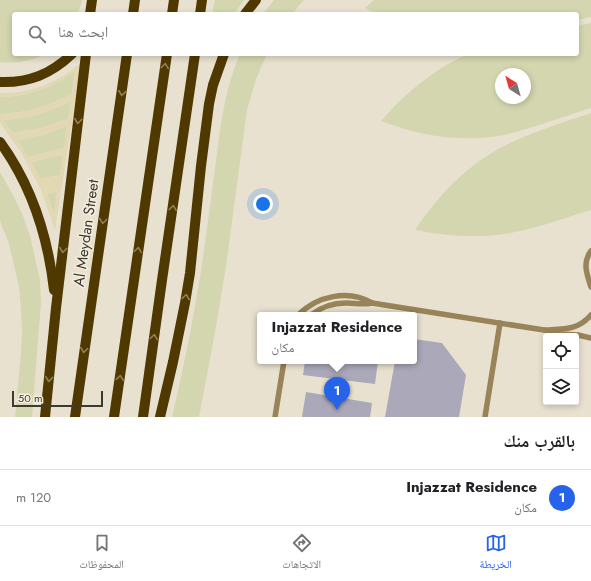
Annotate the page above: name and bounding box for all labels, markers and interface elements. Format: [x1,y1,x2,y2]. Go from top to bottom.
search box [12,12,579,56]
text: ابحث هنا [58,21,108,43]
icon: search [26,23,48,45]
one-way arrow [160,63,169,69]
north arrow [495,68,531,104]
one-way arrow [118,90,127,96]
one-way arrow [74,118,83,124]
street label: Al Meydan Street [68,178,104,288]
your location [253,194,273,214]
one-way arrow [168,205,177,211]
one-way arrow [99,218,108,224]
one-way arrow [59,247,68,253]
one-way arrow [133,247,142,253]
one-way arrow [181,294,190,300]
popup [257,312,417,364]
text: Injazzat Residence [272,316,402,338]
map controls [543,333,579,405]
button: locate [543,333,579,369]
one-way arrow [149,334,158,340]
text: مكان [272,338,294,357]
one-way arrow [80,347,89,353]
button: layers [543,369,579,405]
one-way arrow [115,375,124,381]
one-way arrow [44,376,53,382]
pin: 1 [324,377,350,410]
scale bar [12,389,103,408]
text: 50 m [18,390,43,406]
text: بالقرب منك [504,429,575,453]
text: Injazzat Residence [406,476,537,498]
text: 120 m [16,488,51,507]
text: 1 [559,488,565,507]
text: مكان [514,498,537,517]
tab: المحفوظات [79,532,124,575]
tab: الاتجاهات [282,532,321,575]
tab: الخريطة [479,532,512,575]

